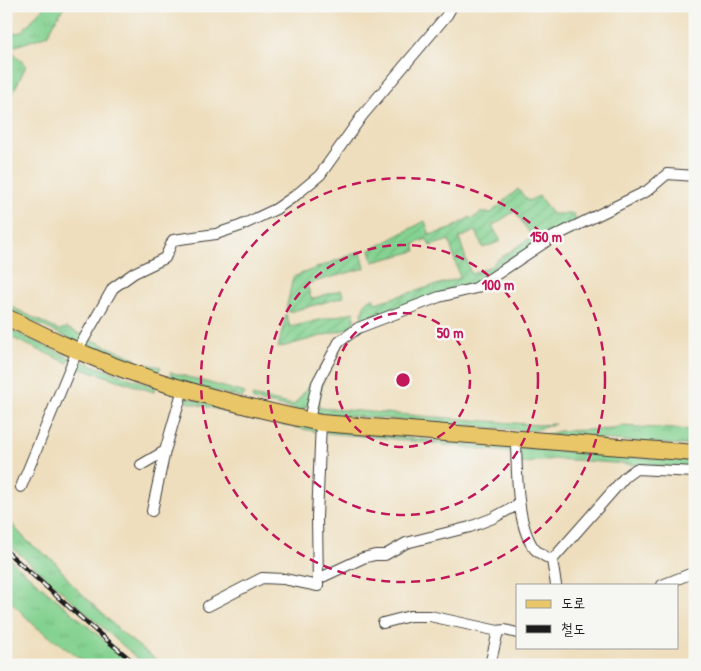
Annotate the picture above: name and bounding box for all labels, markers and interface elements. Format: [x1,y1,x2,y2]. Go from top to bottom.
text: 150 m [530,226,562,247]
text: 100 m [482,274,514,295]
text: 50 m [437,322,463,343]
centre of rings [394,371,412,389]
legend [516,584,678,648]
text: 도로 [561,592,585,613]
text: 철도 [561,618,585,639]

